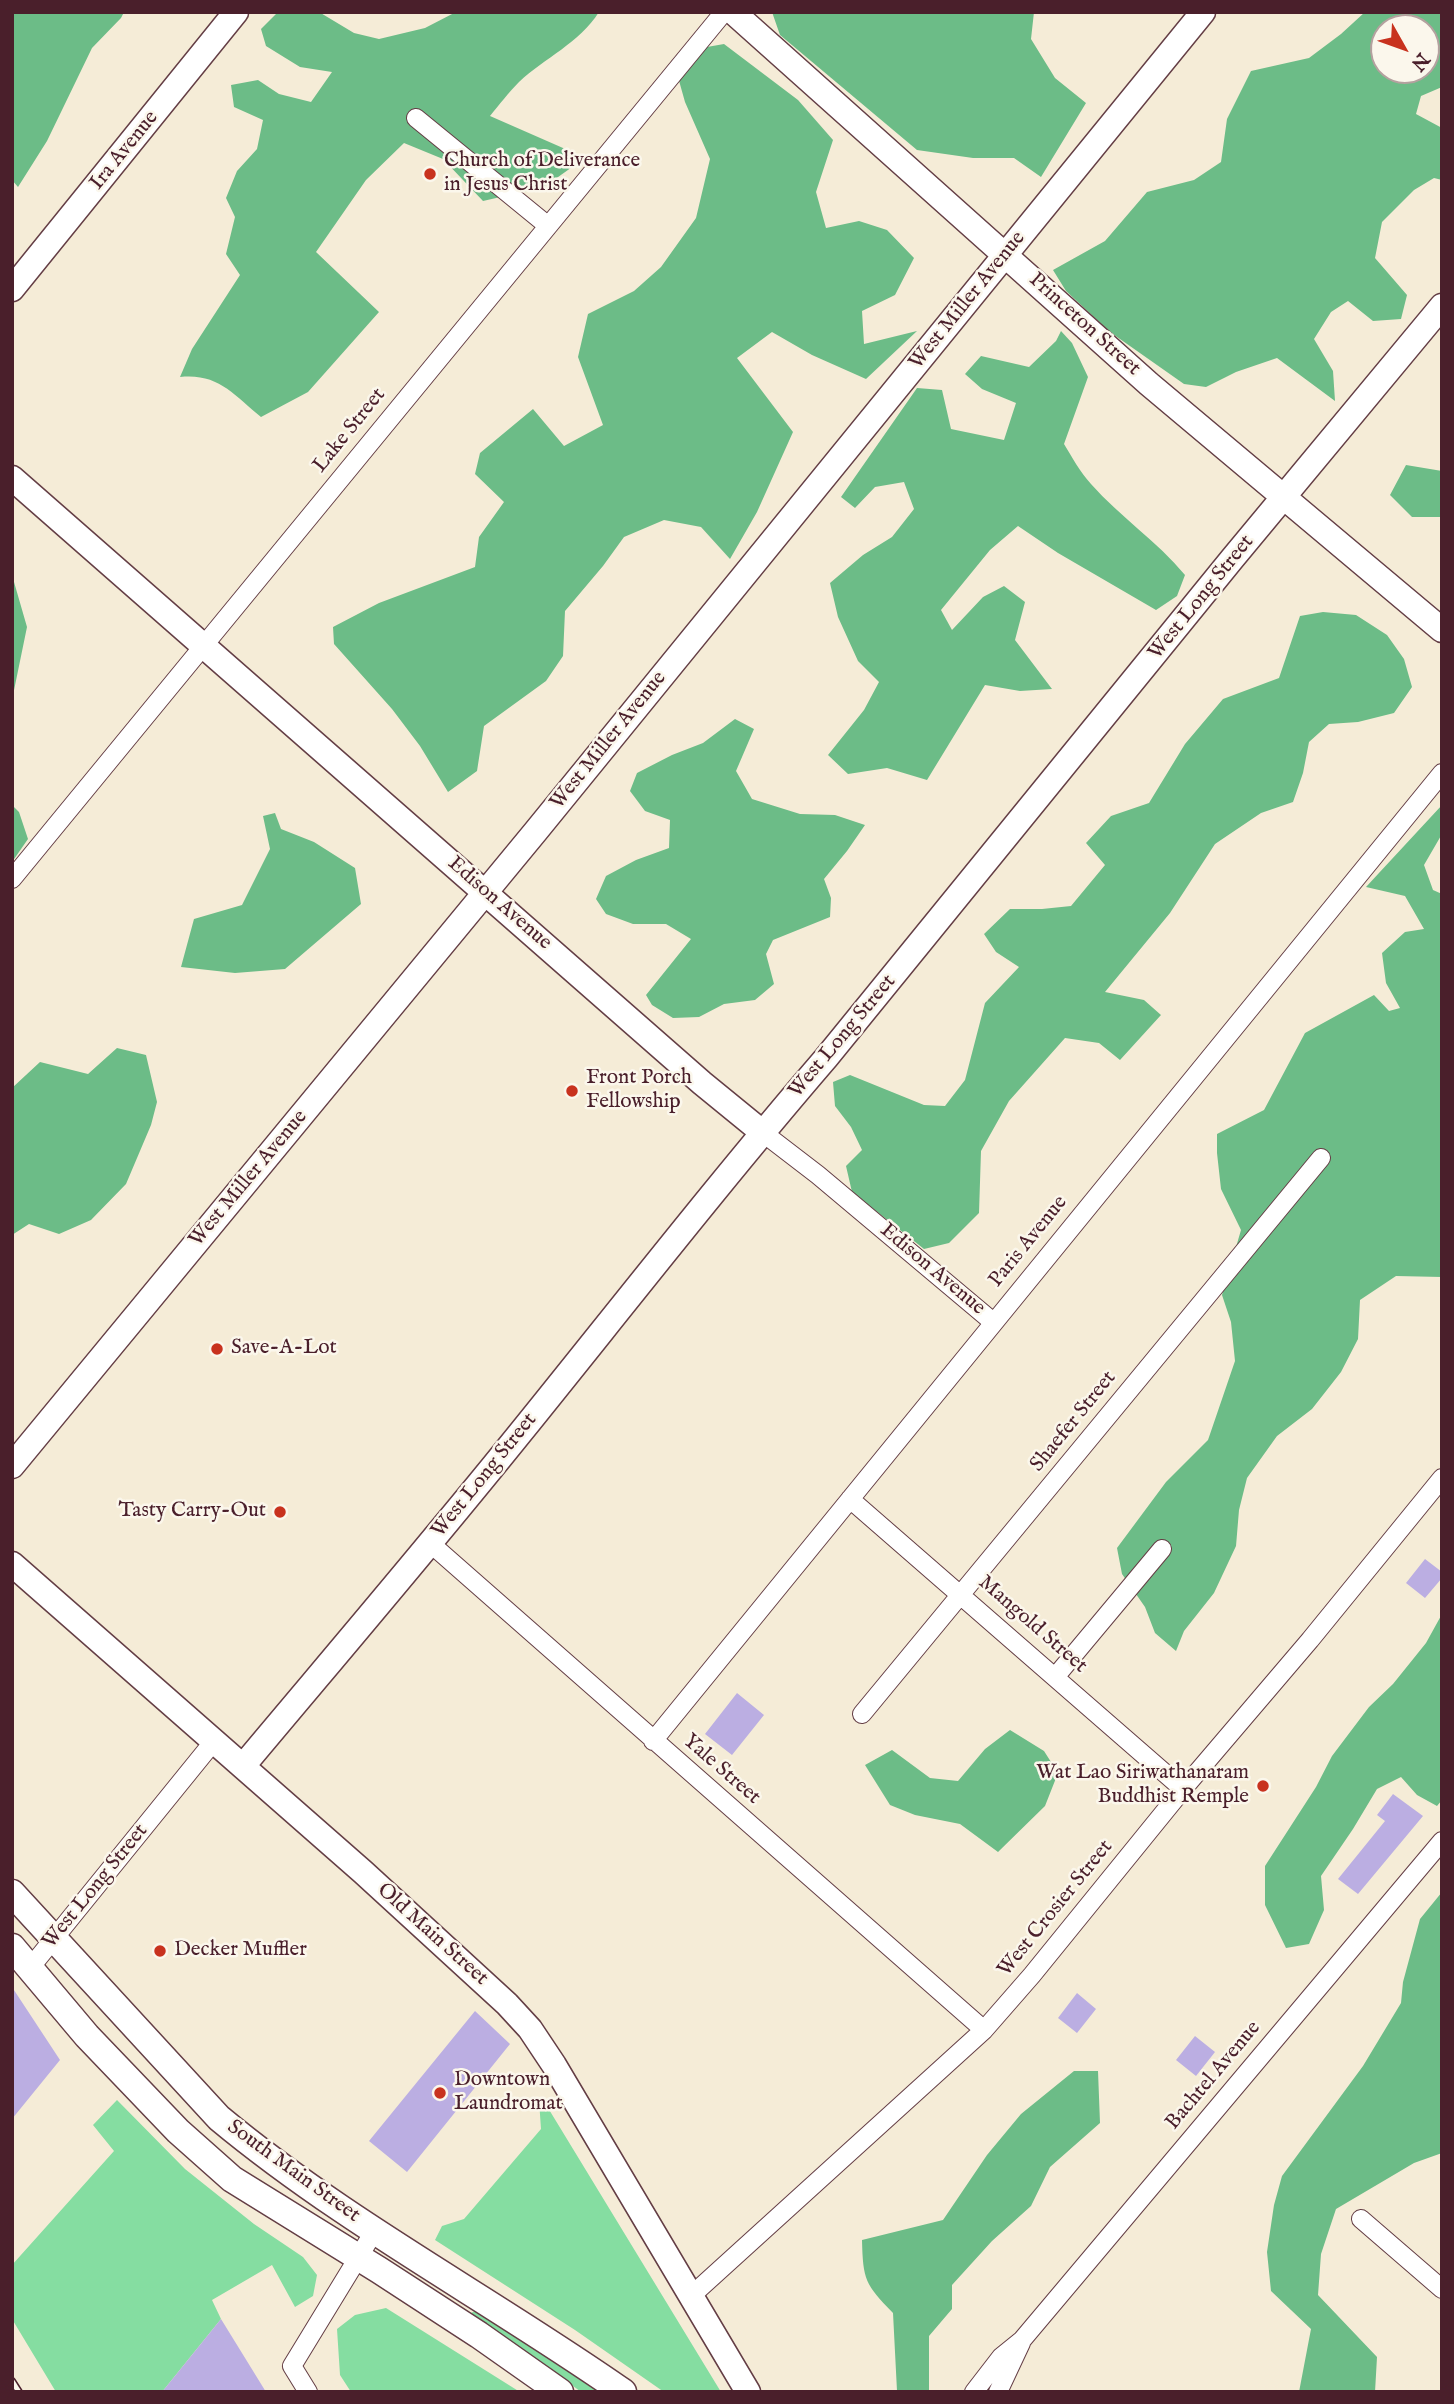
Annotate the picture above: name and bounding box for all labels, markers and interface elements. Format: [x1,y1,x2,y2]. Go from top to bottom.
north arrow [1370,14,1440,84]
text: N [1405,47,1434,75]
street label: Ira Avenue [85,106,165,196]
place label: Church of Deliverance in Jesus Christ [444,149,640,199]
marker: Church of Deliverance in Jesus Christ [422,166,438,182]
street label: West Miller Avenue [905,227,1031,375]
street label: Princeton Street [1023,268,1145,382]
street label: Lake Street [308,384,392,478]
street label: West Long Street [1144,530,1260,666]
street label: West Miller Avenue [546,667,672,815]
street label: Edison Avenue [442,852,556,956]
street label: West Long Street [784,970,902,1104]
place label: Front Porch Fellowship [586,1066,692,1116]
marker: Front Porch Fellowship [564,1083,580,1099]
street label: West Miller Avenue [185,1106,313,1252]
street label: Paris Avenue [984,1191,1074,1293]
street label: Edison Avenue [874,1219,990,1321]
place label: Save-A-Lot [231,1336,337,1362]
marker: Save-A-Lot [209,1341,225,1357]
street label: Shaefer Street [1026,1367,1122,1477]
street label: West Long Street [427,1408,543,1544]
place label: Tasty Carry-Out [119,1499,266,1525]
marker: Tasty Carry-Out [272,1504,288,1520]
street label: Mangold Street [972,1571,1092,1679]
street label: Yale Street [677,1729,765,1811]
place label: Wat Lao Siriwathanaram Buddhist Remple [1036,1761,1249,1811]
marker: Wat Lao Siriwathanaram Buddhist Remple [1255,1778,1271,1794]
street label: West Long Street [38,1819,154,1955]
street label: West Crosier Street [993,1835,1119,1983]
street label: Old Main Street [371,1878,493,1992]
place label: Decker Muffler [174,1938,307,1964]
marker: Decker Muffler [152,1943,168,1959]
street label: Bachtel Avenue [1161,2016,1267,2136]
place label: Downtown Laundromat [454,2068,563,2118]
marker: Downtown Laundromat [432,2085,448,2101]
street label: South Main Street [222,2115,364,2229]

